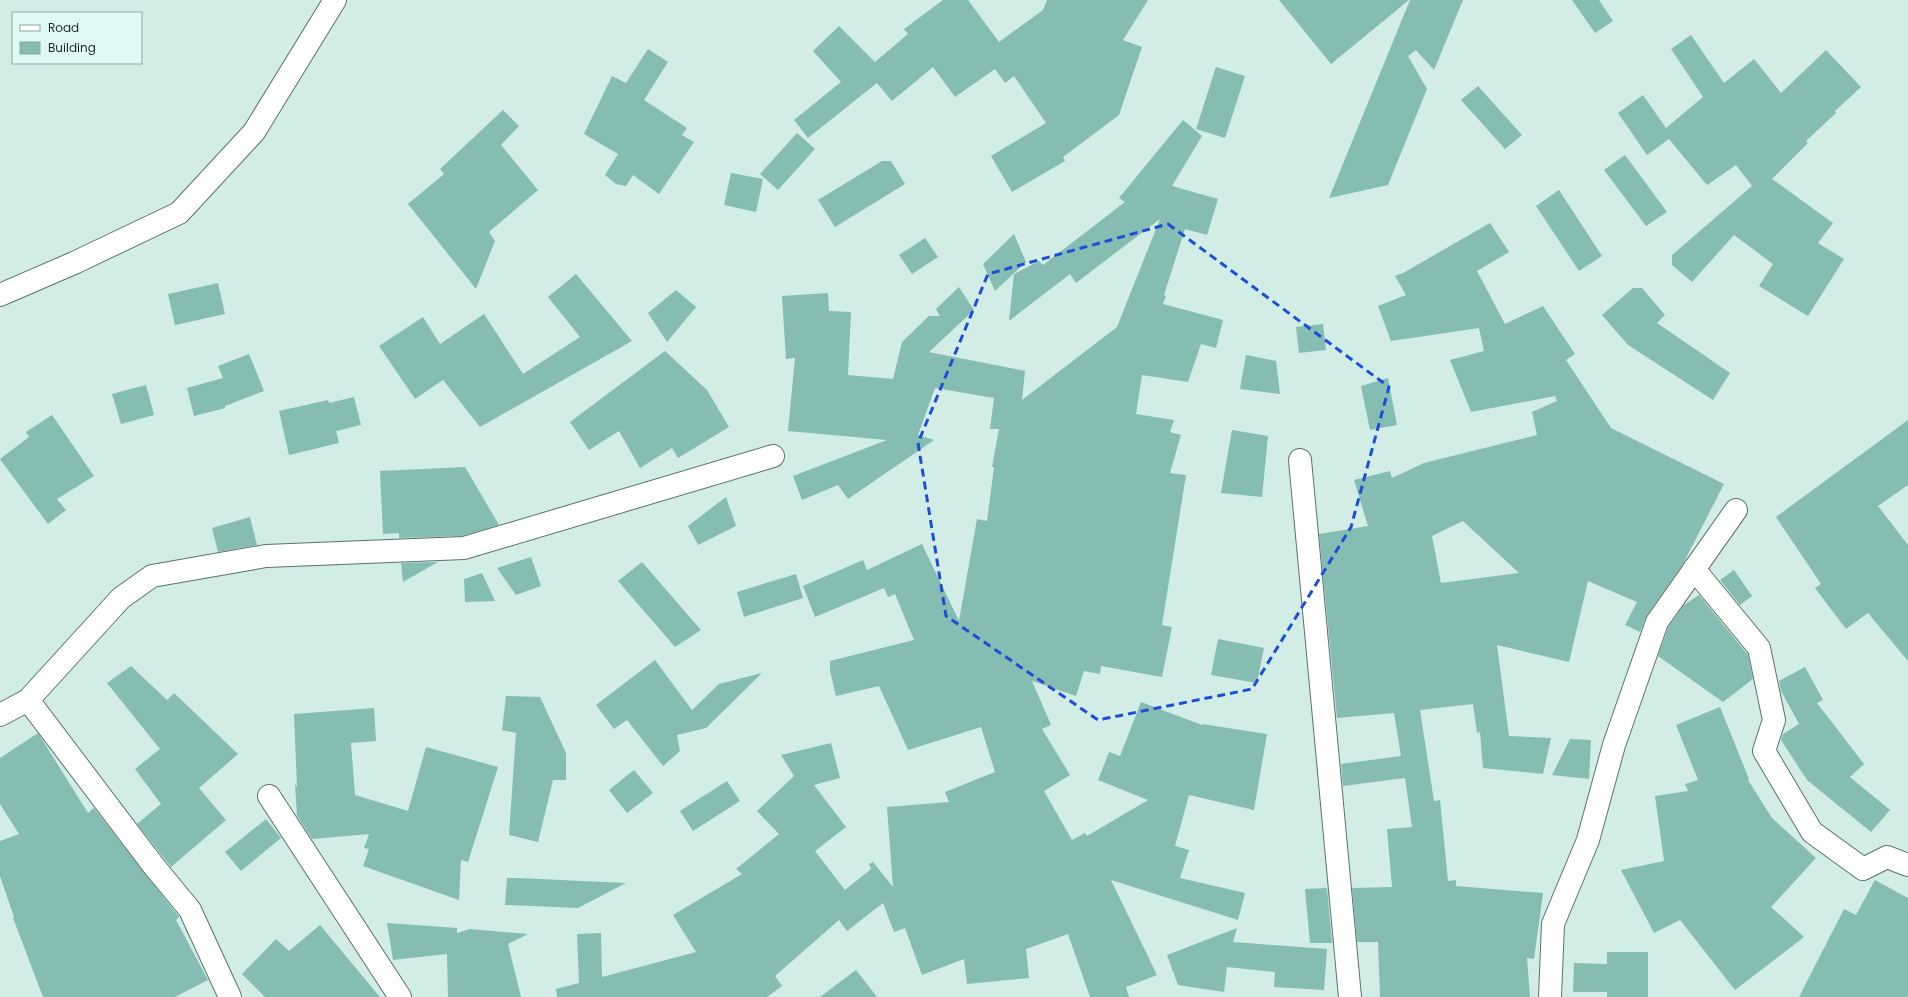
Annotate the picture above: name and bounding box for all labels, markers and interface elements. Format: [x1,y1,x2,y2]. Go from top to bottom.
legend [12,12,142,64]
text: Road [48,19,79,36]
text: Building [48,39,96,56]

